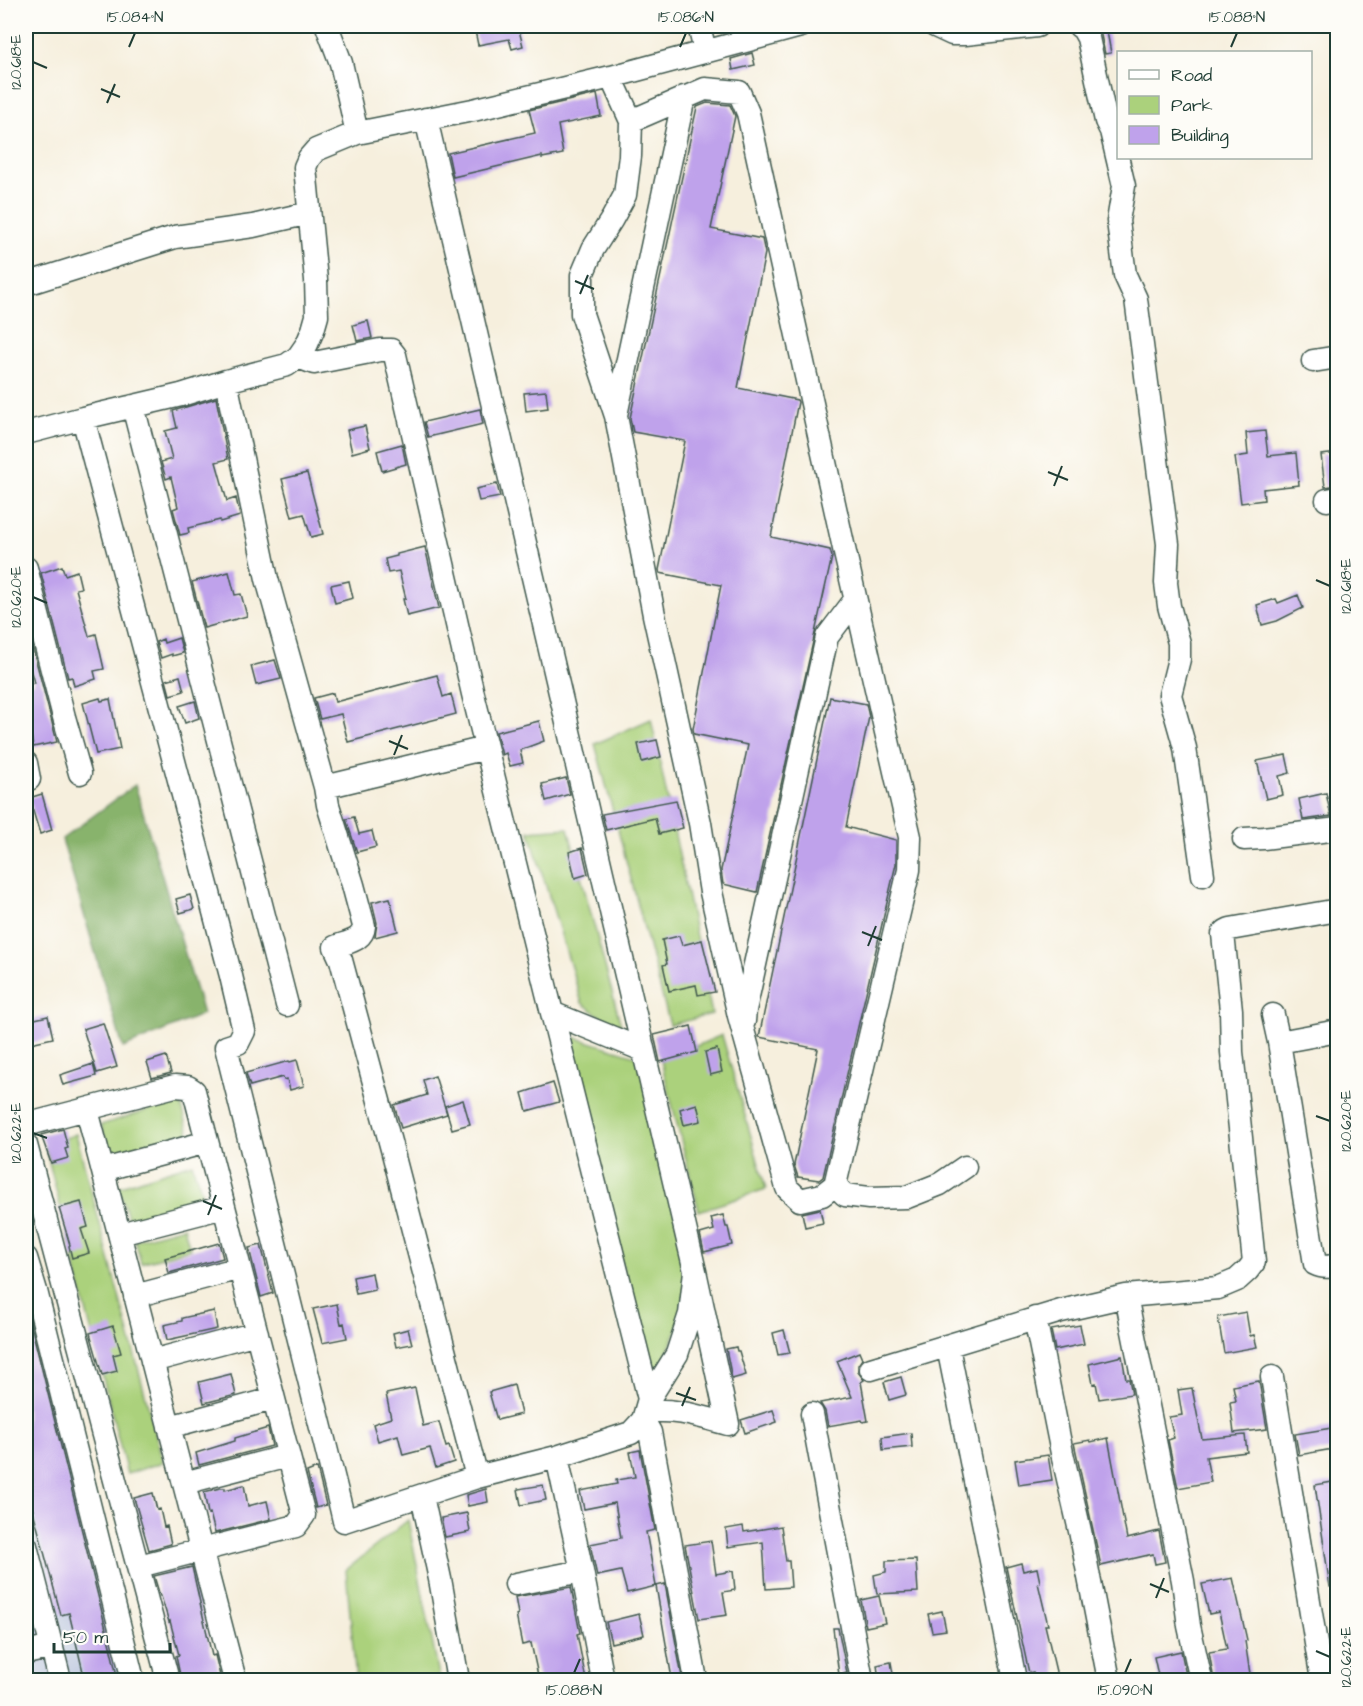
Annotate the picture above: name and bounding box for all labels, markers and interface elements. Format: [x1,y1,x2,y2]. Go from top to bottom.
text: 15.084°N [107,7,163,28]
text: 15.086°N [658,7,714,28]
text: 15.088°N [1209,7,1265,28]
text: 120.618°E [6,34,27,90]
legend [1117,51,1312,159]
text: Road [1171,63,1212,88]
text: Park [1171,93,1213,118]
text: Building [1171,123,1229,149]
text: 120.618°E [1336,558,1357,614]
text: 120.620°E [6,566,27,628]
text: 120.620°E [1336,1090,1357,1152]
text: 120.622°E [6,1102,27,1163]
scale bar [54,1616,170,1654]
text: 50 m [63,1625,108,1650]
text: 120.622°E [1336,1626,1357,1687]
text: 15.088°N [546,1680,602,1701]
text: 15.090°N [1098,1680,1152,1701]

